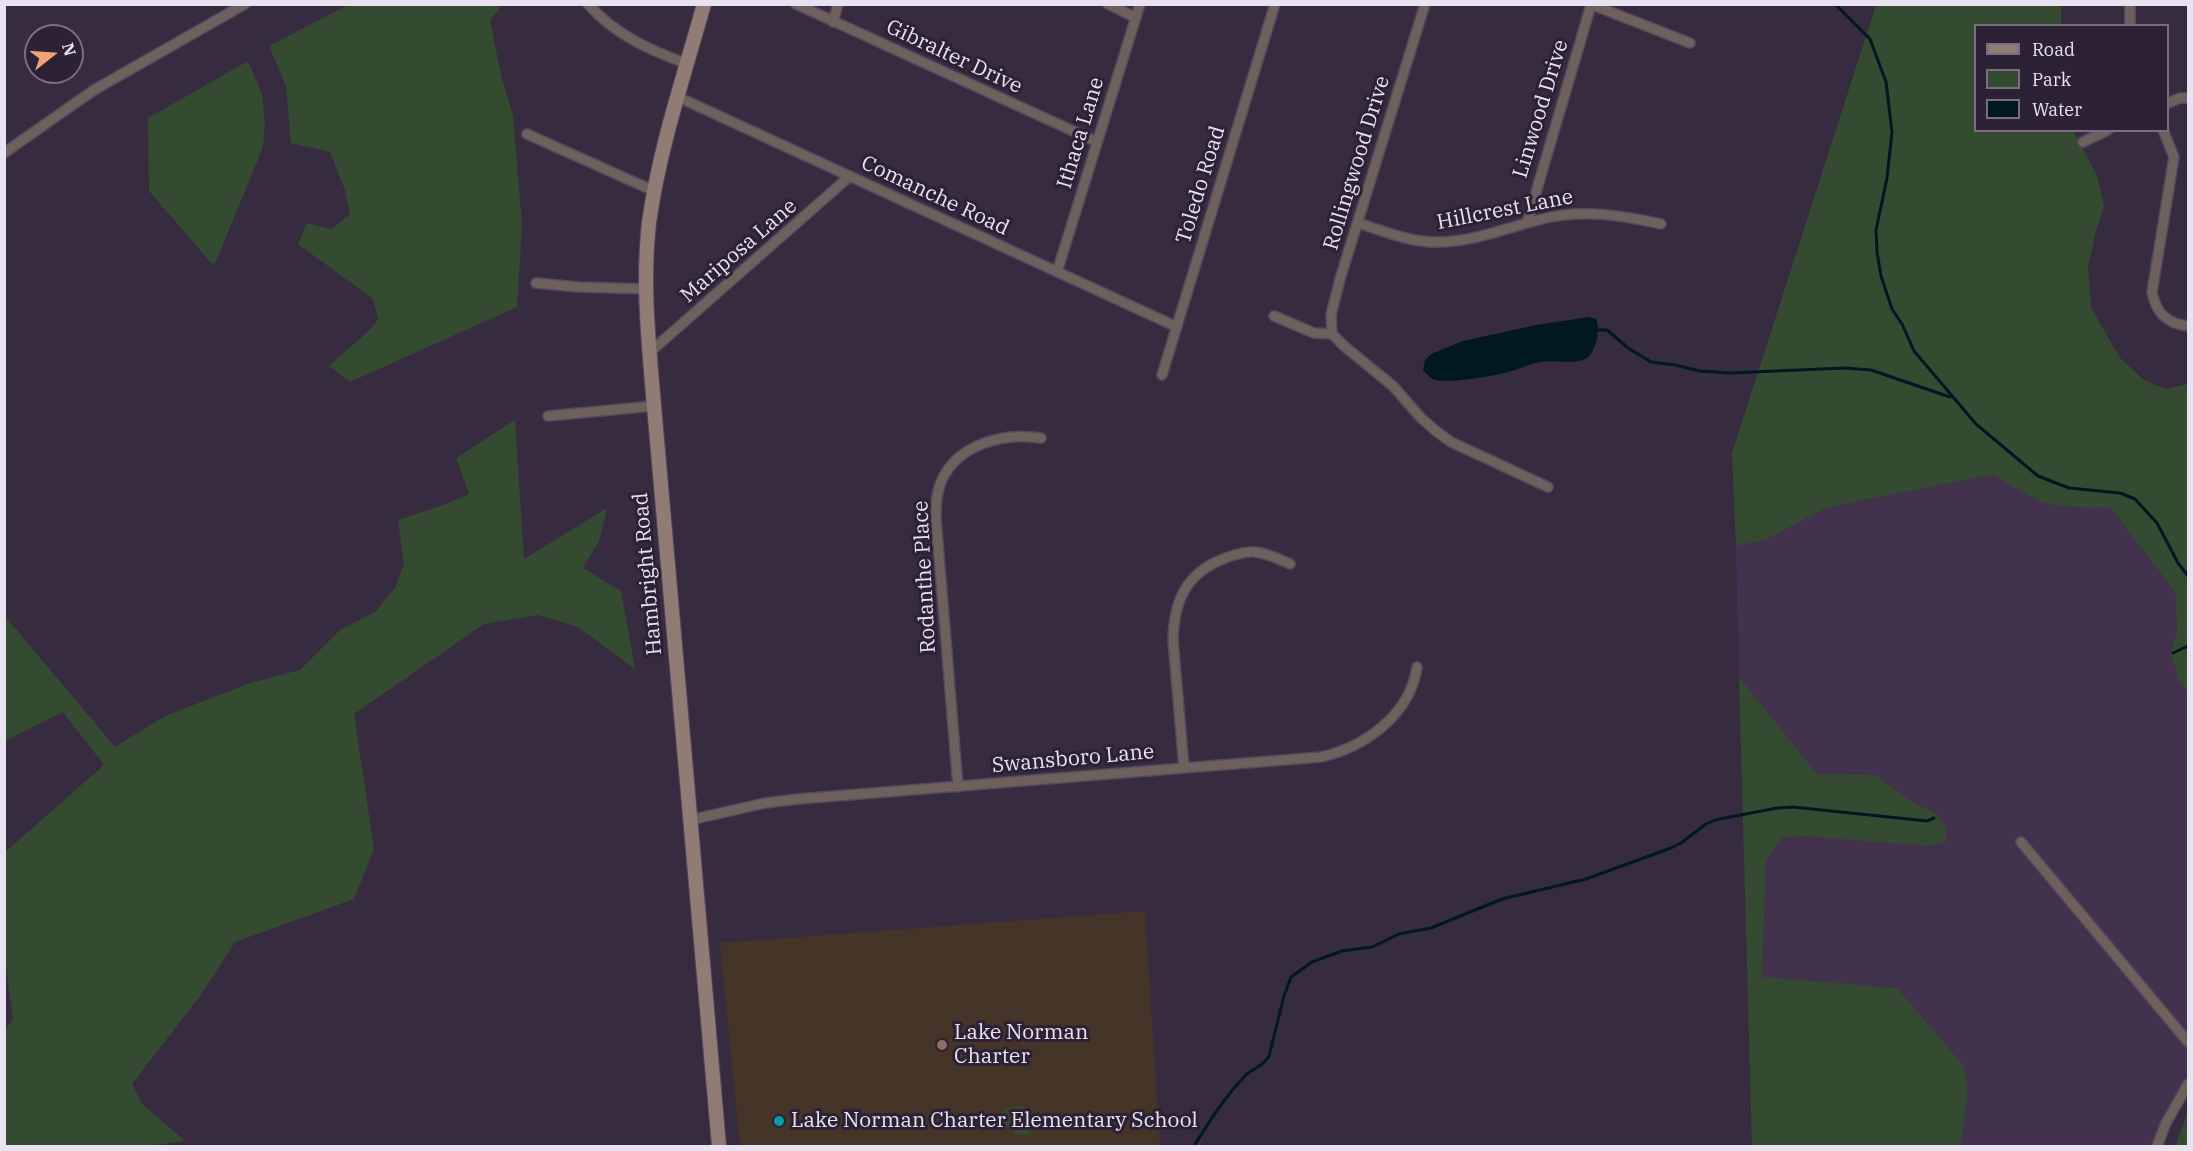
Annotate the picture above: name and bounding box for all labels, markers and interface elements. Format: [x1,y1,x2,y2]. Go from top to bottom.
street label: Gibralter Drive [882,14,1026,100]
north arrow [24,24,84,84]
legend [1974,24,2169,132]
street label: Linwood Drive [1508,37,1574,181]
text: Road [2032,38,2075,61]
text: N [58,40,81,58]
text: Park [2032,68,2071,91]
street label: Rollingwood Drive [1319,73,1395,253]
street label: Ithaca Lane [1052,74,1110,192]
text: Water [2032,98,2082,121]
street label: Toledo Road [1171,123,1231,247]
street label: Comanche Road [857,151,1013,241]
street label: Hillcrest Lane [1435,184,1575,236]
street label: Mariposa Lane [676,194,802,308]
street label: Hambright Road [628,492,668,656]
street label: Rodanthe Place [908,500,942,654]
street label: Swansboro Lane [991,739,1155,779]
place label: Lake Norman Charter [954,1020,1088,1070]
marker: Lake Norman Charter [935,1038,949,1052]
place label: Lake Norman Charter Elementary School [791,1108,1198,1134]
marker: Lake Norman Charter Elementary School [772,1114,786,1128]

